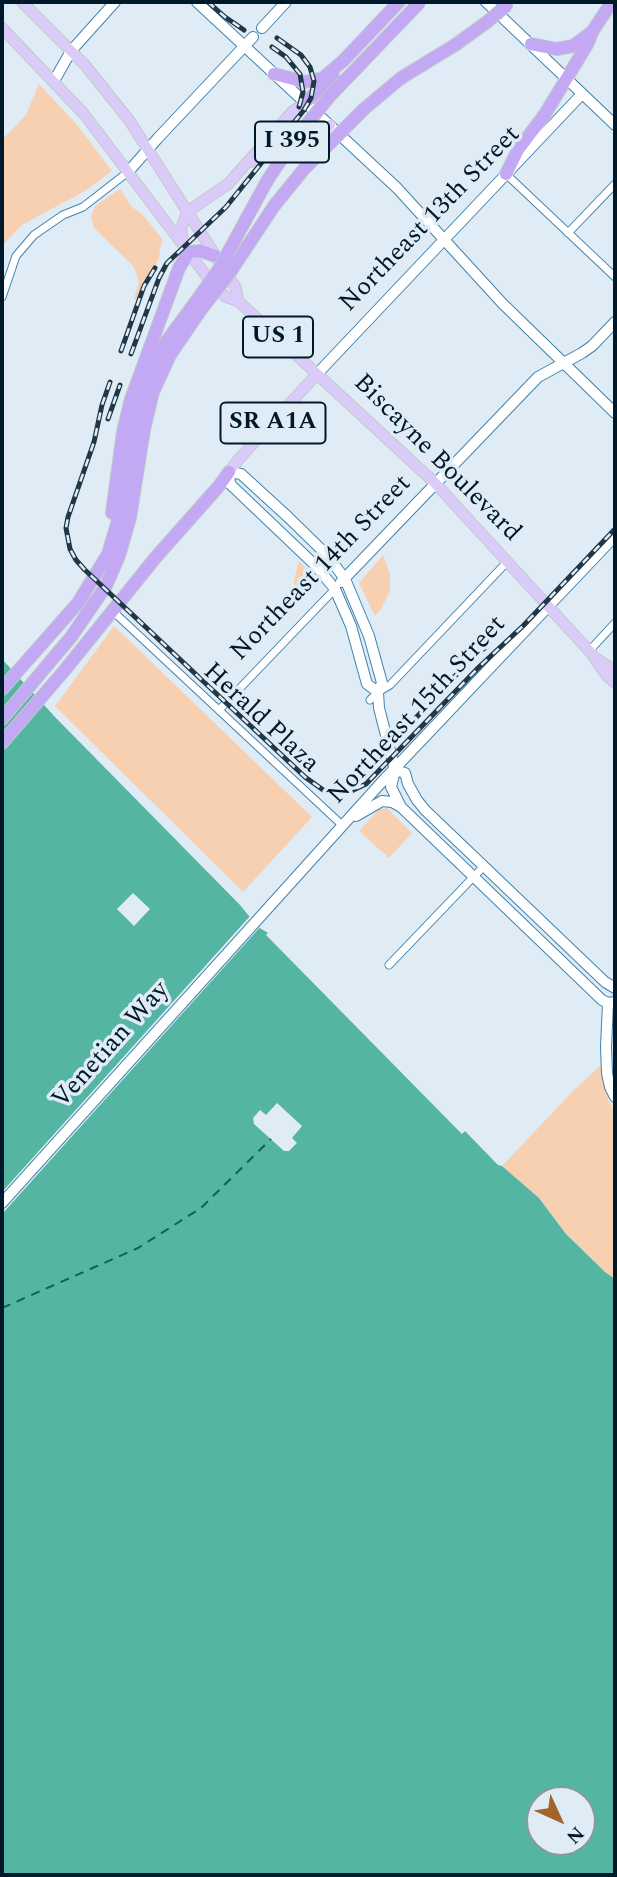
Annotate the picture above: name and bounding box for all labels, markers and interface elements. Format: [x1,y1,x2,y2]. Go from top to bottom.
street label: Northeast 13th Street [334,120,528,320]
road number: I 395 [255,122,329,162]
road number: US 1 [243,316,313,358]
street label: Biscayne Boulevard [346,369,526,549]
road number: SR A1A [220,402,326,444]
street label: Northeast 14th Street [225,469,419,669]
street label: Northeast 15th Street [322,610,514,812]
street label: Herald Plaza [195,657,325,781]
street label: Venetian Way [47,976,177,1116]
north arrow [526,1786,596,1856]
text: N [559,1819,591,1851]

